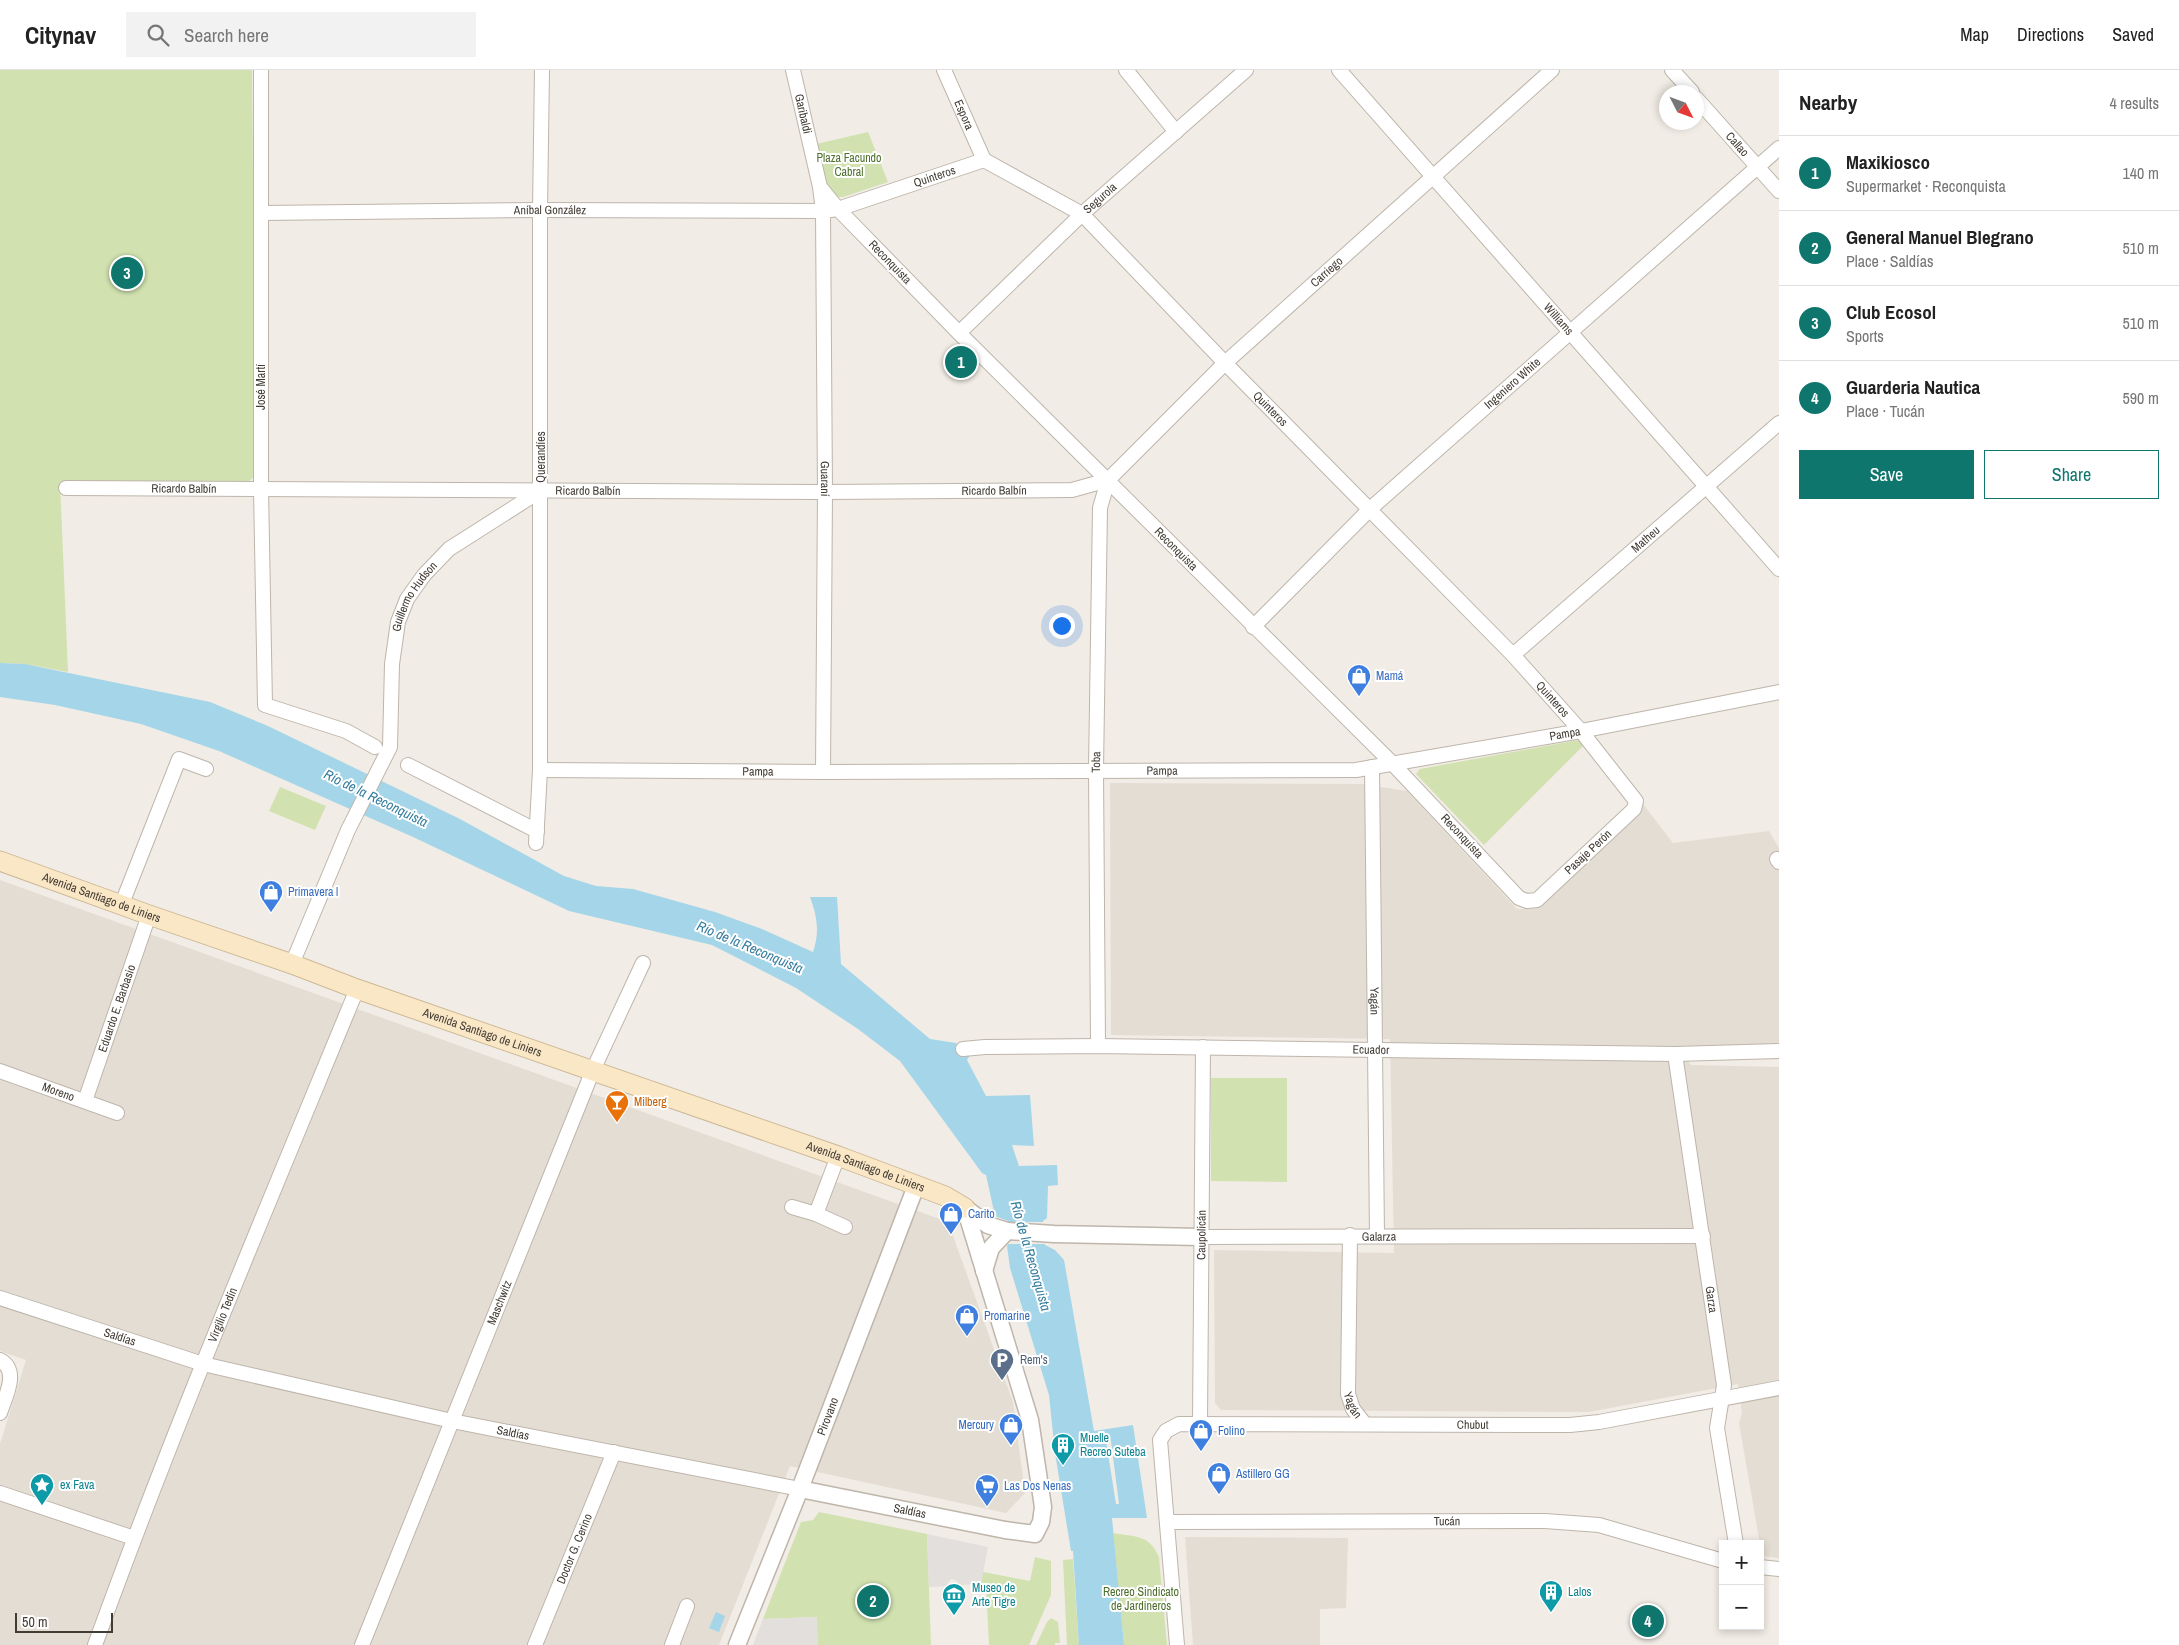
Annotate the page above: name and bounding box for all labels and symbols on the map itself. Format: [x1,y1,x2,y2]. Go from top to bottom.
north arrow [1659,85,1704,130]
street label: Garibaldi [791,92,815,135]
street label: Espora [950,97,978,133]
street label: Callao [1722,129,1753,160]
park label: Plaza Facundo Cabral [816,150,882,180]
street label: Quinteros [911,162,958,191]
street label: Segurola [1080,179,1120,217]
street label: Aníbal González [513,202,586,218]
street label: Reconquista [865,237,915,288]
street label: Carriego [1307,253,1346,291]
pin: 3 [111,254,143,292]
street label: Williams [1540,300,1577,339]
pin: 1 [945,343,977,381]
street label: Ingeniero White [1481,354,1544,413]
street label: José Martí [253,364,269,410]
street label: Quinteros [1249,388,1291,430]
street label: Querandíes [533,431,549,483]
street label: Guaraní [817,461,833,497]
street label: Ricardo Balbín [151,480,217,497]
street label: Ricardo Balbín [961,482,1027,499]
street label: Ricardo Balbín [555,483,621,499]
street label: Matheu [1628,522,1663,556]
street label: Reconquista [1151,524,1202,575]
street label: Guillermo Hudson [389,558,441,632]
your location [1049,613,1075,639]
shop icon: Mamá [1346,663,1372,697]
place label: Mamá [1376,668,1404,684]
street label: Quinteros [1532,678,1573,721]
street label: Pampa [1548,723,1582,744]
street label: Toba [1088,751,1104,773]
street label: Pampa [742,763,774,780]
street label: Pampa [1146,763,1178,779]
water label: Río de la Reconquista [321,765,431,831]
street label: Reconquista [1437,810,1487,862]
street label: Pasaje Perón [1561,826,1615,878]
street label: Avenida Santiago de Liniers [39,869,163,926]
shop icon: Primavera l [258,879,284,913]
place label: Primavera l [288,884,338,900]
water label: Río de la Reconquista [694,917,806,977]
street label: Eduardo E. Barbasio [94,962,139,1054]
street label: Yagán [1366,987,1383,1015]
street label: Avenida Santiago de Liniers [420,1004,544,1061]
street label: Ecuador [1352,1042,1390,1058]
street label: Moreno [40,1079,77,1105]
bar icon: Milberg [604,1089,630,1123]
place label: Milberg [634,1094,667,1110]
street label: Avenida Santiago de Liniers [803,1137,927,1196]
water label: Río de la Reconquista [1007,1199,1055,1313]
shop icon: Carito [938,1201,964,1235]
place label: Carito [968,1206,995,1222]
street label: Caupolicán [1193,1210,1210,1260]
street label: Galarza [1362,1229,1397,1245]
street label: Maschwitz [483,1278,516,1327]
street label: Virgilio Tedín [204,1285,241,1345]
street label: Garza [1701,1285,1721,1314]
shop icon: Promarine [954,1303,980,1337]
place label: Promarine [984,1308,1030,1324]
street label: Saldías [102,1324,138,1350]
parking icon: Rem's [989,1347,1015,1381]
place label: Rem's [1020,1352,1048,1368]
street label: Yagán [1340,1390,1366,1422]
street label: Pirovano [813,1395,842,1438]
shop icon: Mercury [998,1412,1024,1446]
place label: Mercury [958,1417,994,1433]
street label: Chubut [1457,1417,1489,1433]
shop icon: Folino [1188,1418,1214,1452]
street label: Saldías [495,1422,531,1444]
place label: Folino [1218,1423,1245,1439]
place label: Muelle Recreo Suteba [1080,1430,1146,1460]
building icon: Muelle Recreo Suteba [1050,1432,1076,1466]
shop icon: Astillero GG [1206,1461,1232,1495]
place label: Astillero GG [1235,1466,1290,1482]
place icon: ex Fava [29,1472,55,1506]
supermarket icon: Las Dos Nenas [974,1473,1000,1507]
place label: ex Fava [60,1477,95,1493]
place label: Las Dos Nenas [1004,1478,1071,1494]
street label: Saldías [892,1500,928,1522]
street label: Doctor G. Cerino [553,1511,596,1586]
street label: Tucán [1434,1513,1460,1529]
building icon: Lalos [1538,1579,1564,1613]
place label: Museo de Arte Tigre [971,1580,1015,1610]
pin: 2 [857,1582,889,1620]
museum icon: Museo de Arte Tigre [941,1582,967,1616]
park label: Recreo Sindicato de Jardineros [1103,1584,1179,1614]
place label: Lalos [1568,1584,1592,1600]
pin: 4 [1632,1602,1664,1640]
scale bar [15,1610,112,1633]

